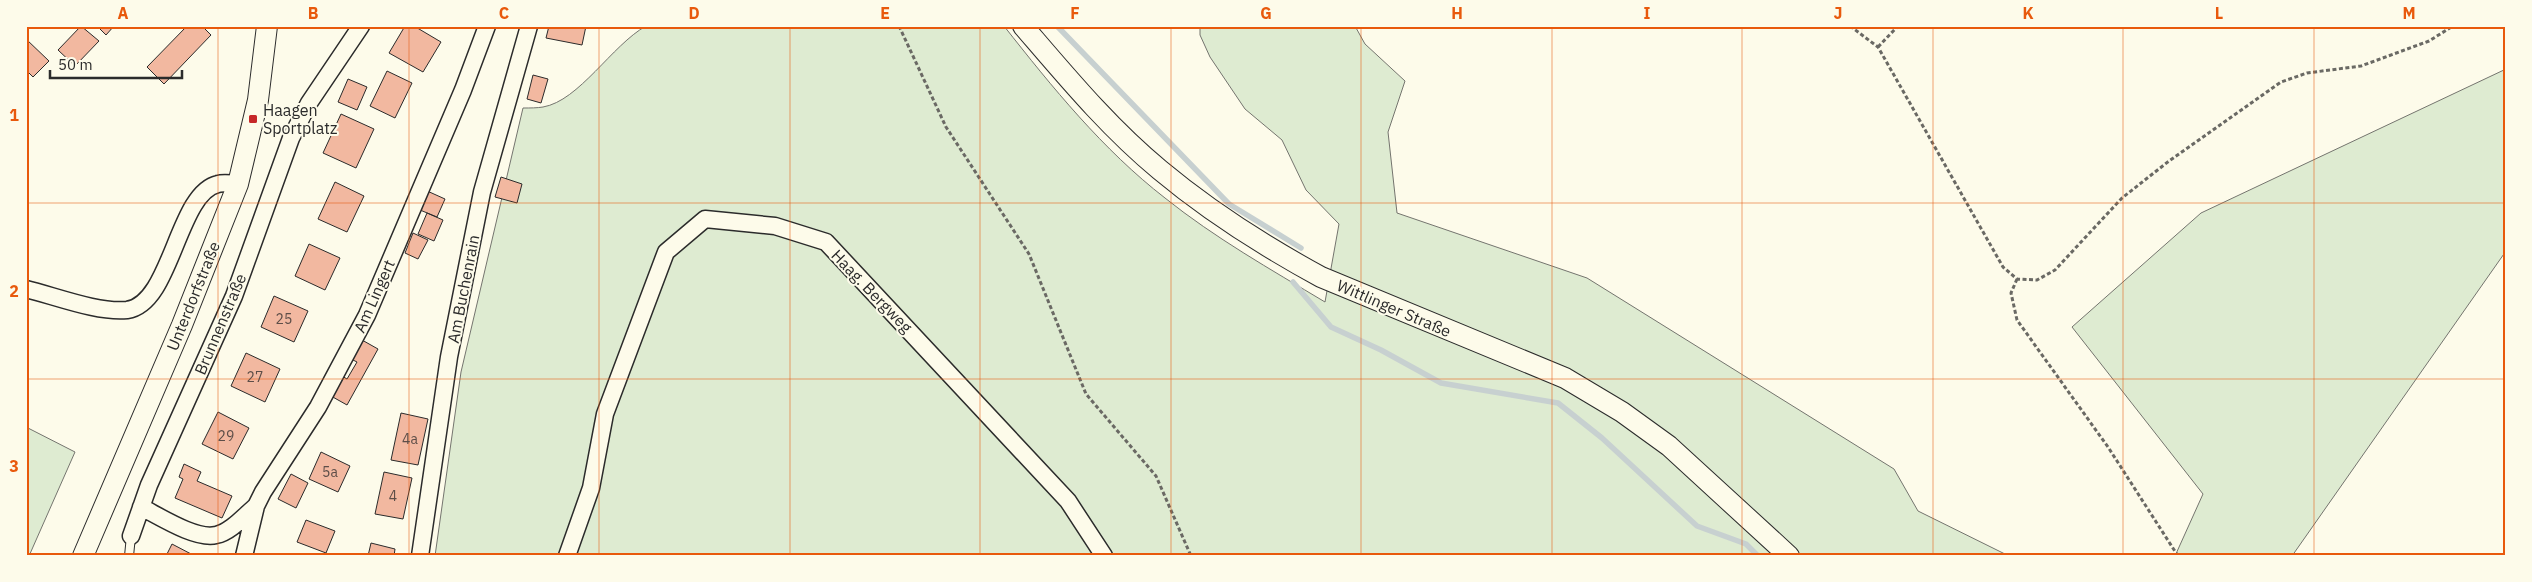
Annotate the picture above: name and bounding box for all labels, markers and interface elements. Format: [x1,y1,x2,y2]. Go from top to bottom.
text: A [118,3,129,23]
text: B [308,3,319,23]
text: C [499,3,509,23]
text: D [688,3,700,23]
text: E [880,3,890,23]
text: F [1070,3,1080,23]
text: G [1260,3,1272,23]
text: H [1451,3,1463,23]
text: I [1644,3,1651,23]
text: J [1834,3,1842,23]
text: K [2022,3,2034,23]
text: L [2215,3,2223,23]
text: M [2402,3,2416,23]
scale bar [50,48,182,80]
text: 50 m [58,55,93,74]
place label: Haagen Sportplatz [263,100,337,138]
text: 1 [9,105,19,125]
marker: Haagen Sportplatz [247,113,259,125]
street label: Am Buchenrain [443,233,483,345]
street label: Unterdorfstraße [162,238,224,354]
street label: Haag. Bergweg [827,245,917,337]
street label: Am Lingert [349,256,399,336]
street label: Brunnenstraße [190,270,250,378]
street label: Wittlinger Straße [1334,275,1454,341]
text: 2 [9,281,19,301]
house number: 25 [276,310,292,328]
house number: 27 [247,368,263,386]
house number: 29 [218,427,234,445]
house number: 4a [402,430,418,448]
text: 3 [9,456,19,476]
house number: 5a [322,463,338,481]
house number: 4 [389,487,397,505]

